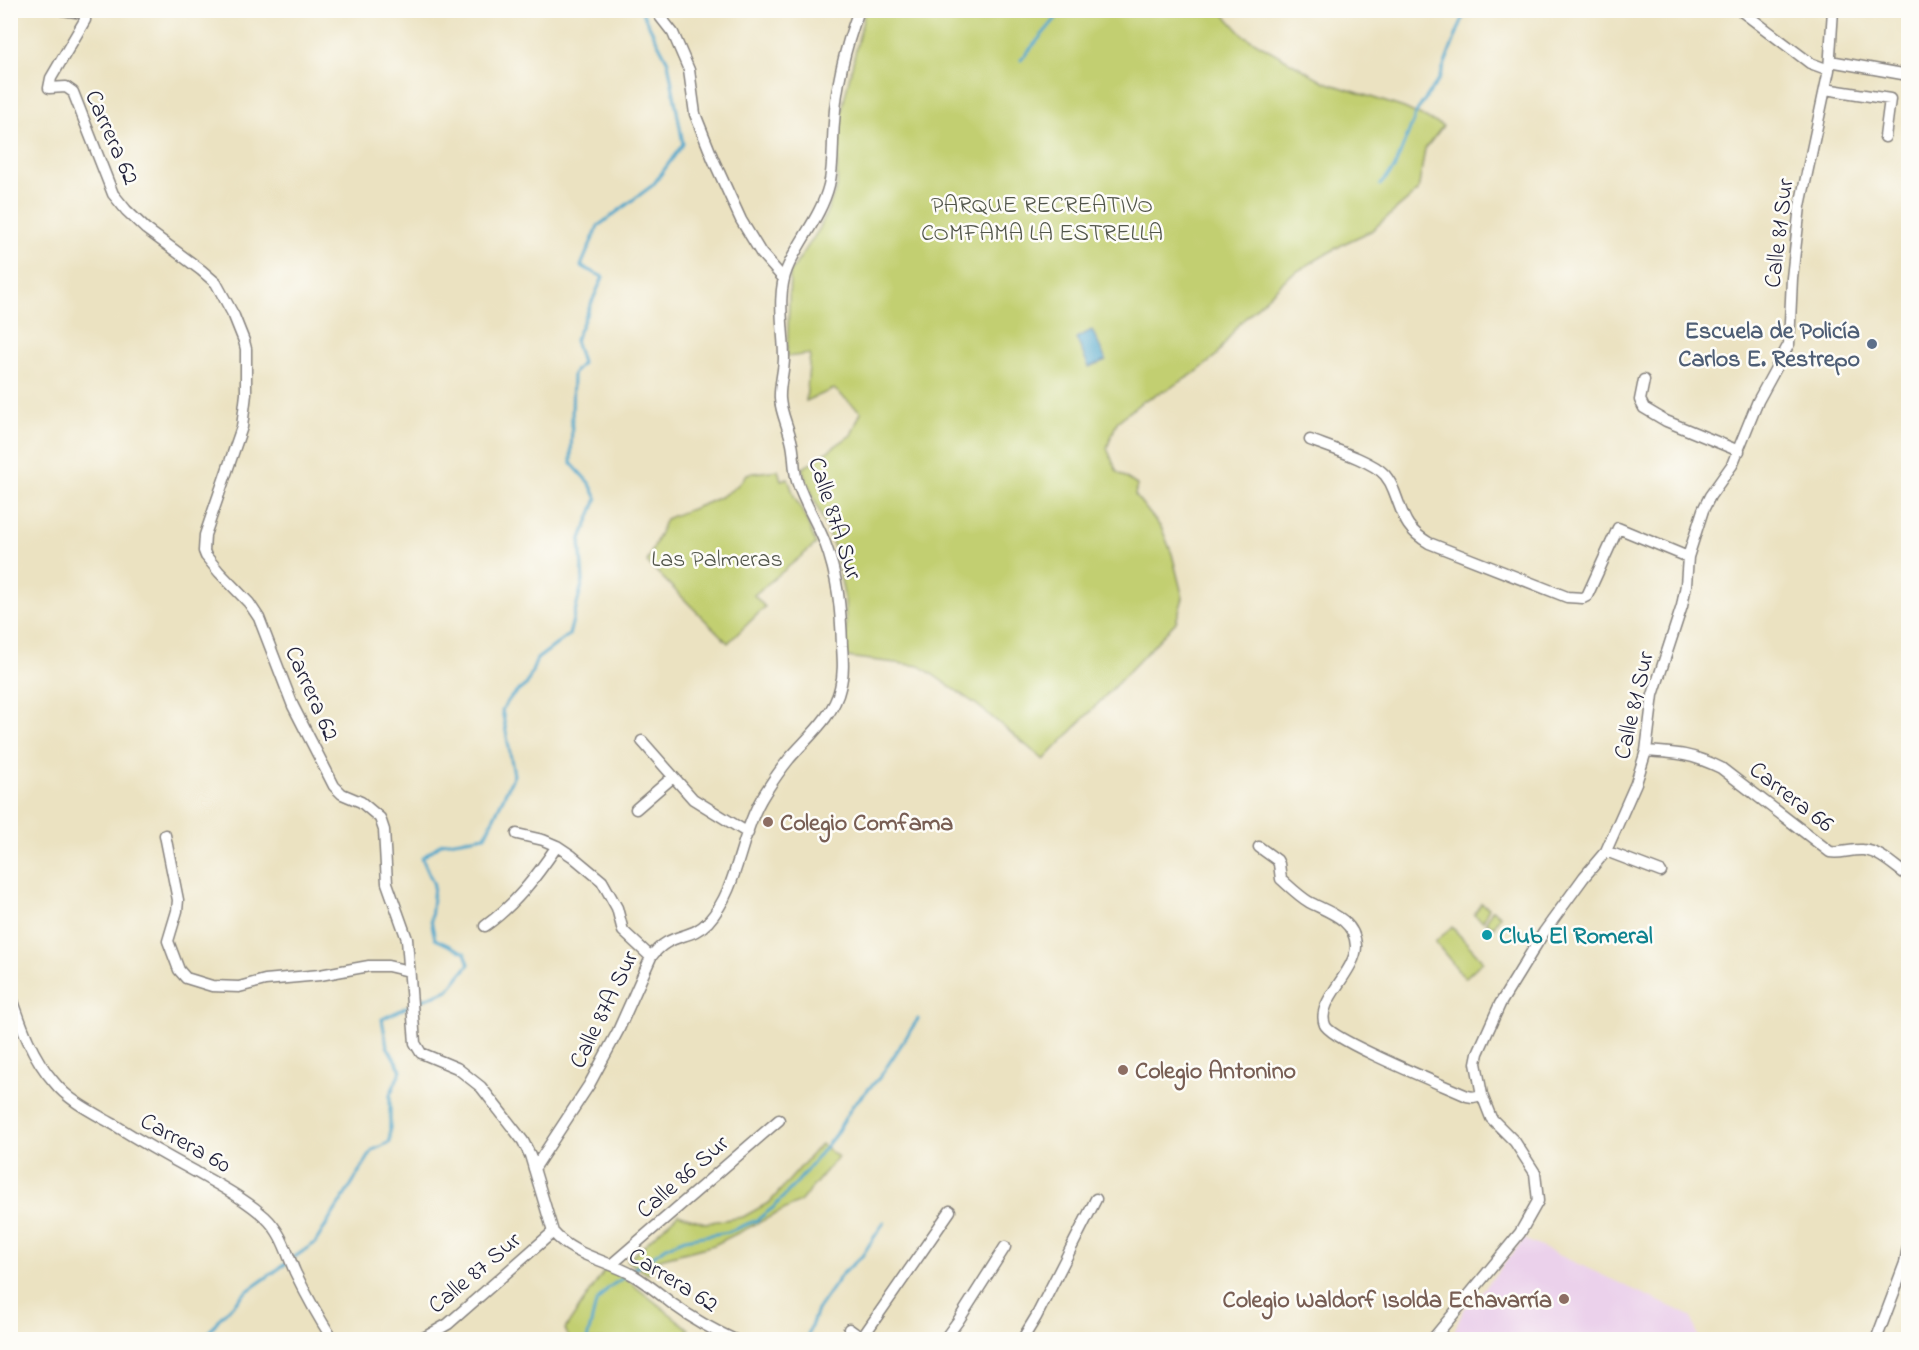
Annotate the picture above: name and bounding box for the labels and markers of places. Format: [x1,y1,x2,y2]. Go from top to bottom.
place label: Escuela de Policía Carlos E. Restrepo [1678,315,1860,378]
marker: Escuela de Policía Carlos E. Restrepo [1865,337,1879,351]
place label: Colegio Comfama [780,807,953,843]
marker: Colegio Comfama [761,815,775,829]
place label: Club El Romeral [1499,920,1653,955]
marker: Club El Romeral [1480,928,1494,942]
place label: Colegio Antonino [1135,1055,1296,1091]
marker: Colegio Antonino [1116,1063,1130,1077]
place label: Colegio Waldorf Isolda Echavarría [1223,1284,1552,1320]
marker: Colegio Waldorf Isolda Echavarría [1557,1292,1571,1306]

